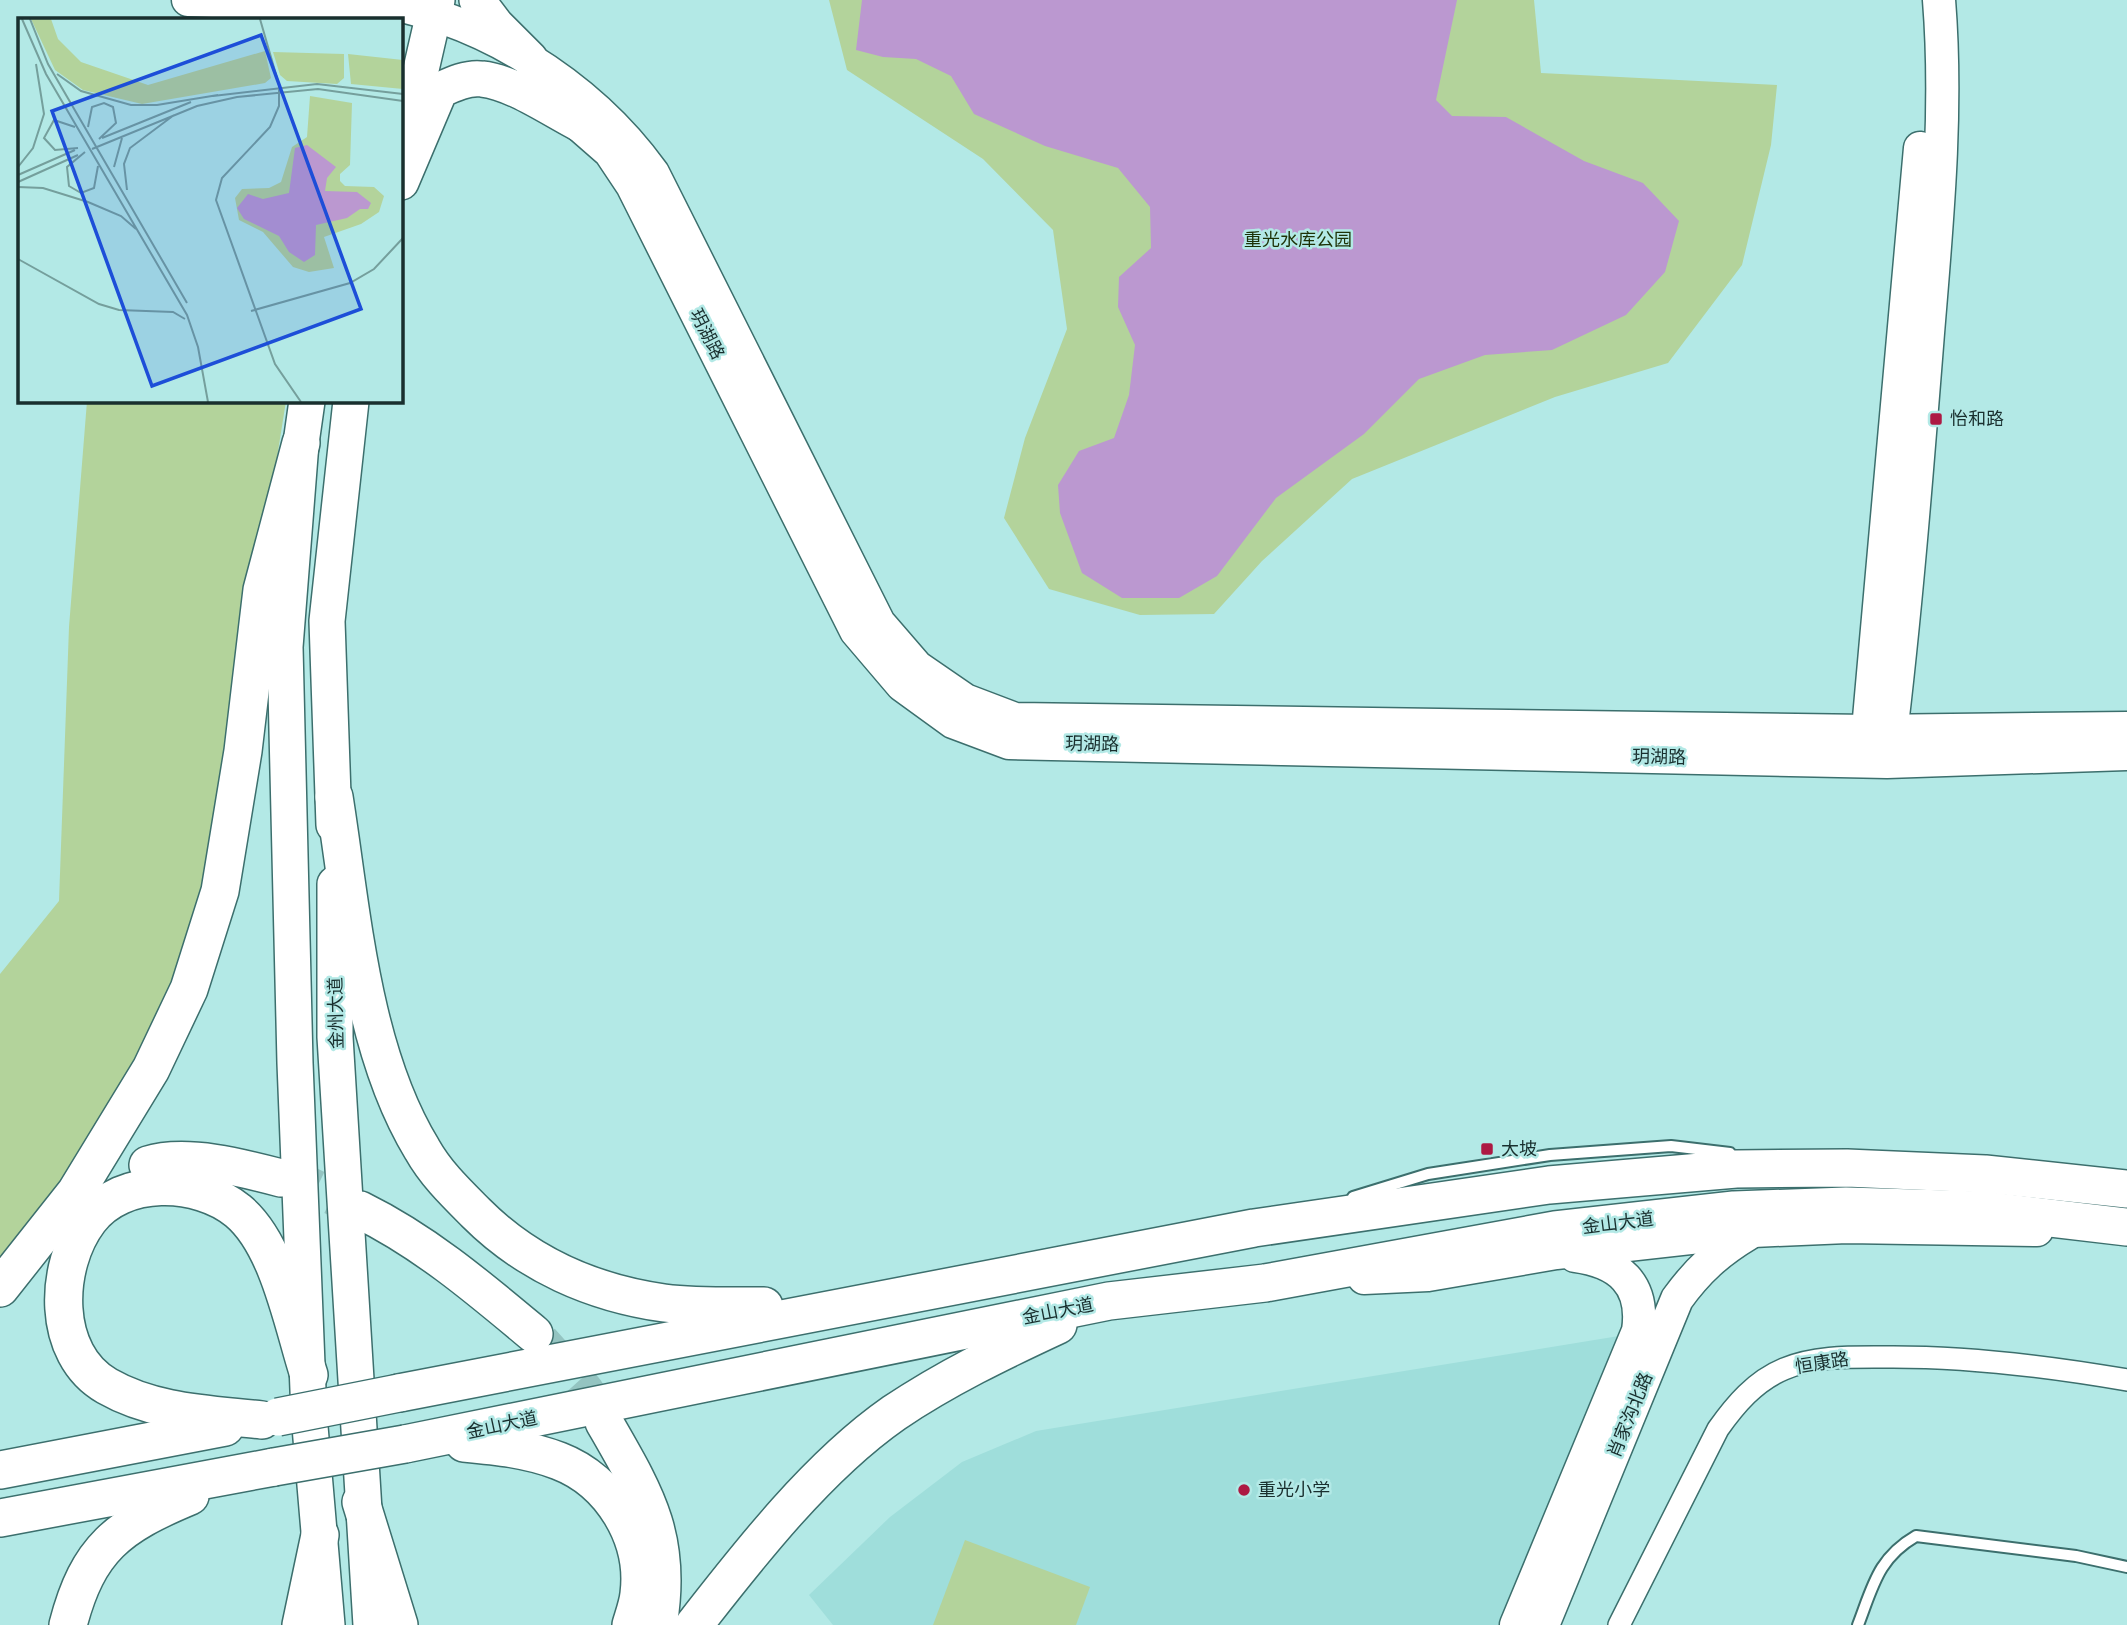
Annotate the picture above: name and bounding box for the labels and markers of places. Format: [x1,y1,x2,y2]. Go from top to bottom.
place label: 怡和路 [1950,409,2004,429]
marker: 怡和路 [1928,411,1944,427]
place label: 大坡 [1501,1139,1537,1159]
marker: 大坡 [1479,1141,1495,1157]
place label: 重光小学 [1258,1480,1330,1500]
marker: 重光小学 [1236,1482,1252,1498]

